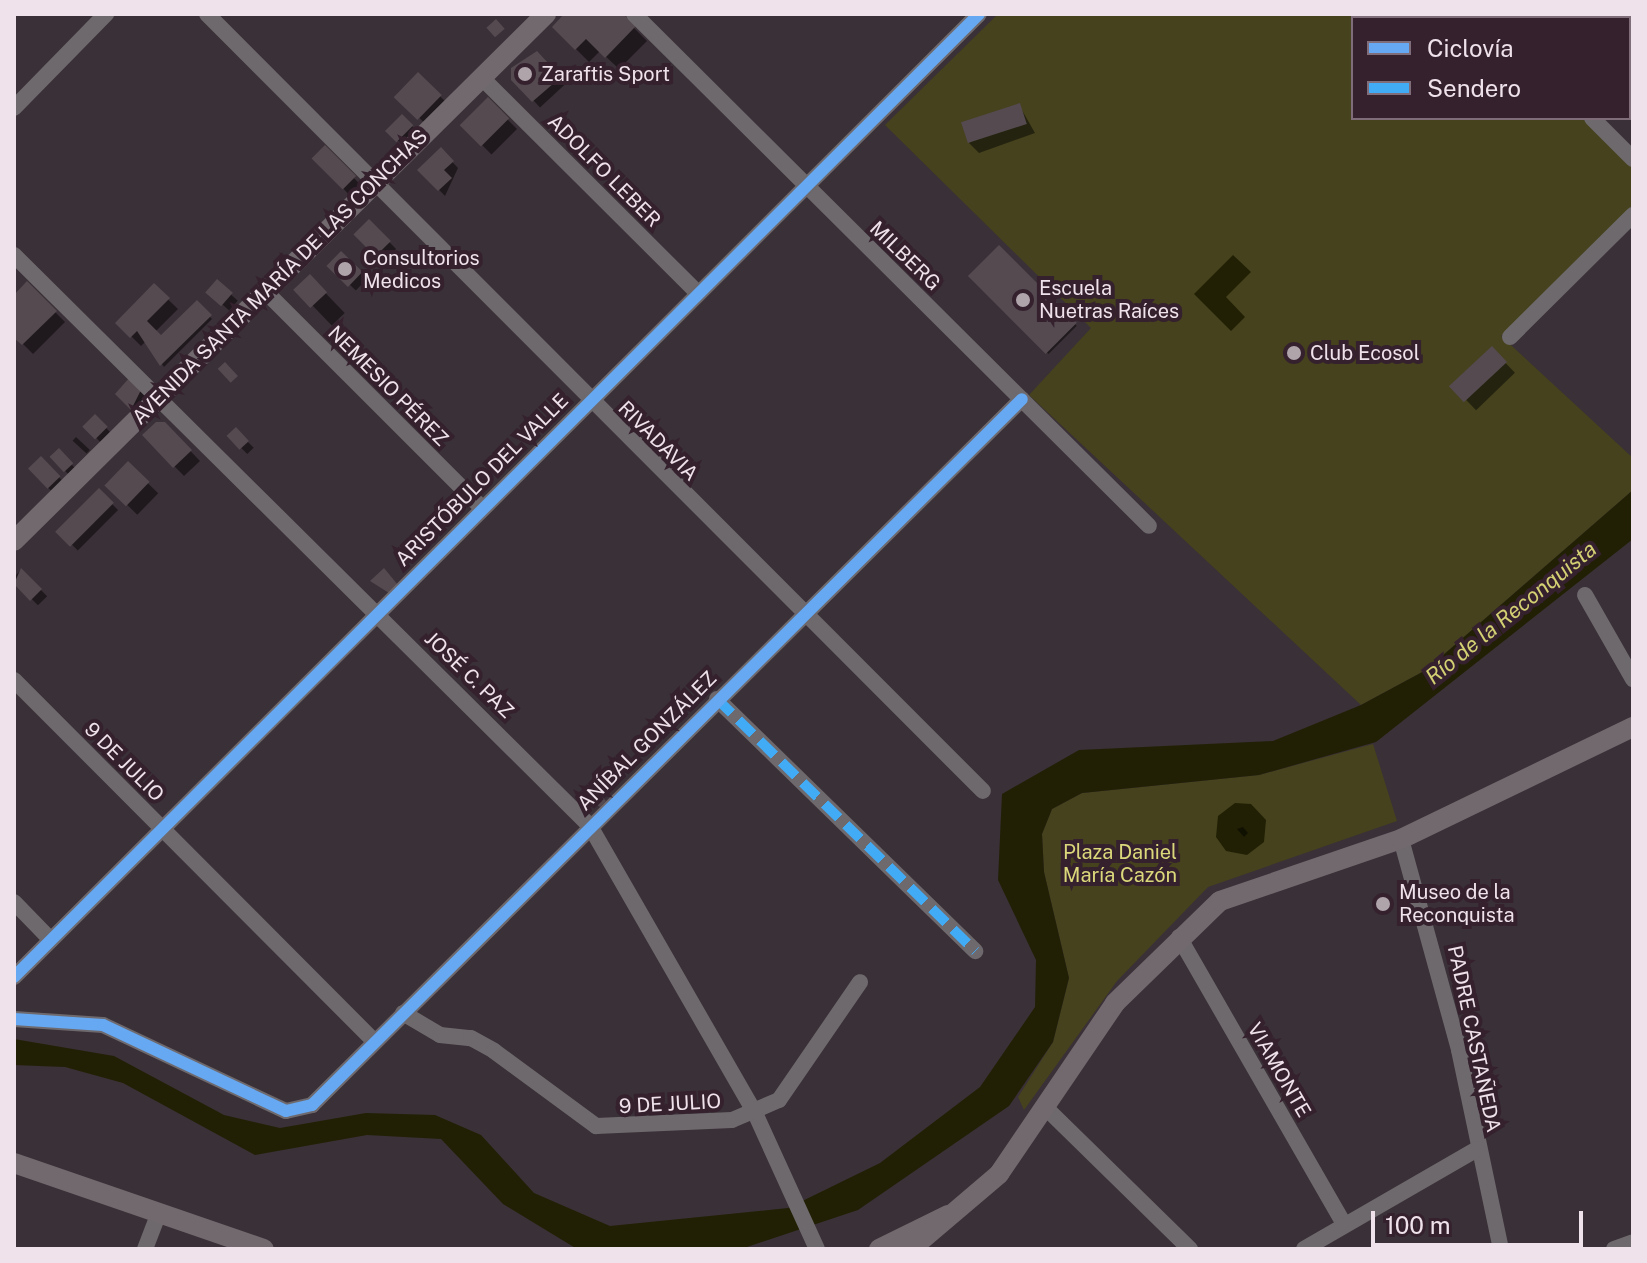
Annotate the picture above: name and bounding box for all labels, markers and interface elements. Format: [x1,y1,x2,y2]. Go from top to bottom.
legend [1351,16,1631,120]
text: Ciclovía [1427,34,1514,62]
place label: Zaraftis Sport [541,62,670,86]
marker: Zaraftis Sport [516,65,534,83]
text: Sendero [1427,74,1521,102]
street label: ADOLFO LEBER [543,110,665,232]
street label: AVENIDA SANTA MARÍA DE LAS CONCHAS [127,124,433,430]
street label: MILBERG [865,216,945,296]
place label: Consultorios Medicos [363,246,480,293]
marker: Consultorios Medicos [334,258,356,280]
place label: Escuela Nuetras Raíces [1039,276,1179,323]
marker: Escuela Nuetras Raíces [1014,291,1032,309]
street label: NEMESIO PÉREZ [323,321,453,451]
place label: Club Ecosol [1310,341,1420,365]
marker: Club Ecosol [1285,344,1303,362]
street label: ARISTÓBULO DEL VALLE [391,389,573,571]
street label: RIVADAVIA [613,396,703,486]
water label: Río de la Reconquista [1420,536,1602,690]
street label: JOSÉ C. PAZ [419,627,519,723]
street label: ANÍBAL GONZÁLEZ [572,666,722,816]
street label: 9 DE JULIO [79,717,169,807]
park label: Plaza Daniel María Cazón [1063,840,1177,887]
place label: Museo de la Reconquista [1399,880,1514,927]
marker: Museo de la Reconquista [1374,895,1392,913]
street label: PADRE CASTAÑEDA [1442,943,1506,1135]
street label: VIAMONTE [1242,1019,1316,1121]
street label: 9 DE JULIO [618,1089,722,1119]
scale bar [1375,1195,1587,1245]
text: 100 m [1385,1211,1451,1239]

